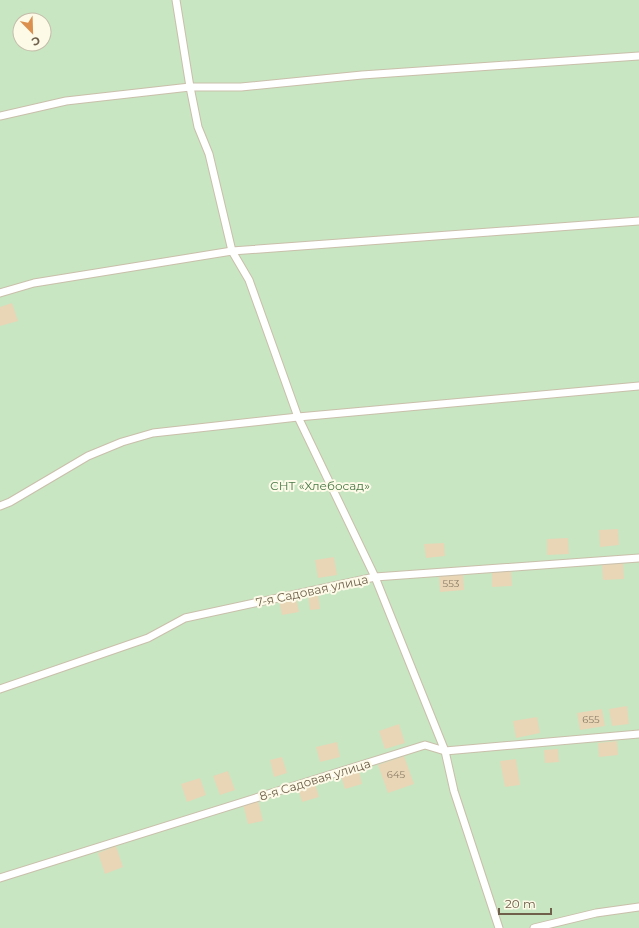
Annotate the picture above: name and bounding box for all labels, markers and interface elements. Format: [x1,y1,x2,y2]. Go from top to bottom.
north arrow [12,12,52,52]
text: С [29,33,42,49]
park label: СНТ «Хлебосад» [270,478,370,493]
street label: 7-я Садовая улица [254,571,369,610]
house number: 553 [443,577,460,590]
house number: 655 [582,713,600,726]
street label: 8-я Садовая улица [257,755,372,804]
house number: 645 [387,768,406,781]
scale bar [499,890,551,916]
text: 20 m [505,896,536,911]

